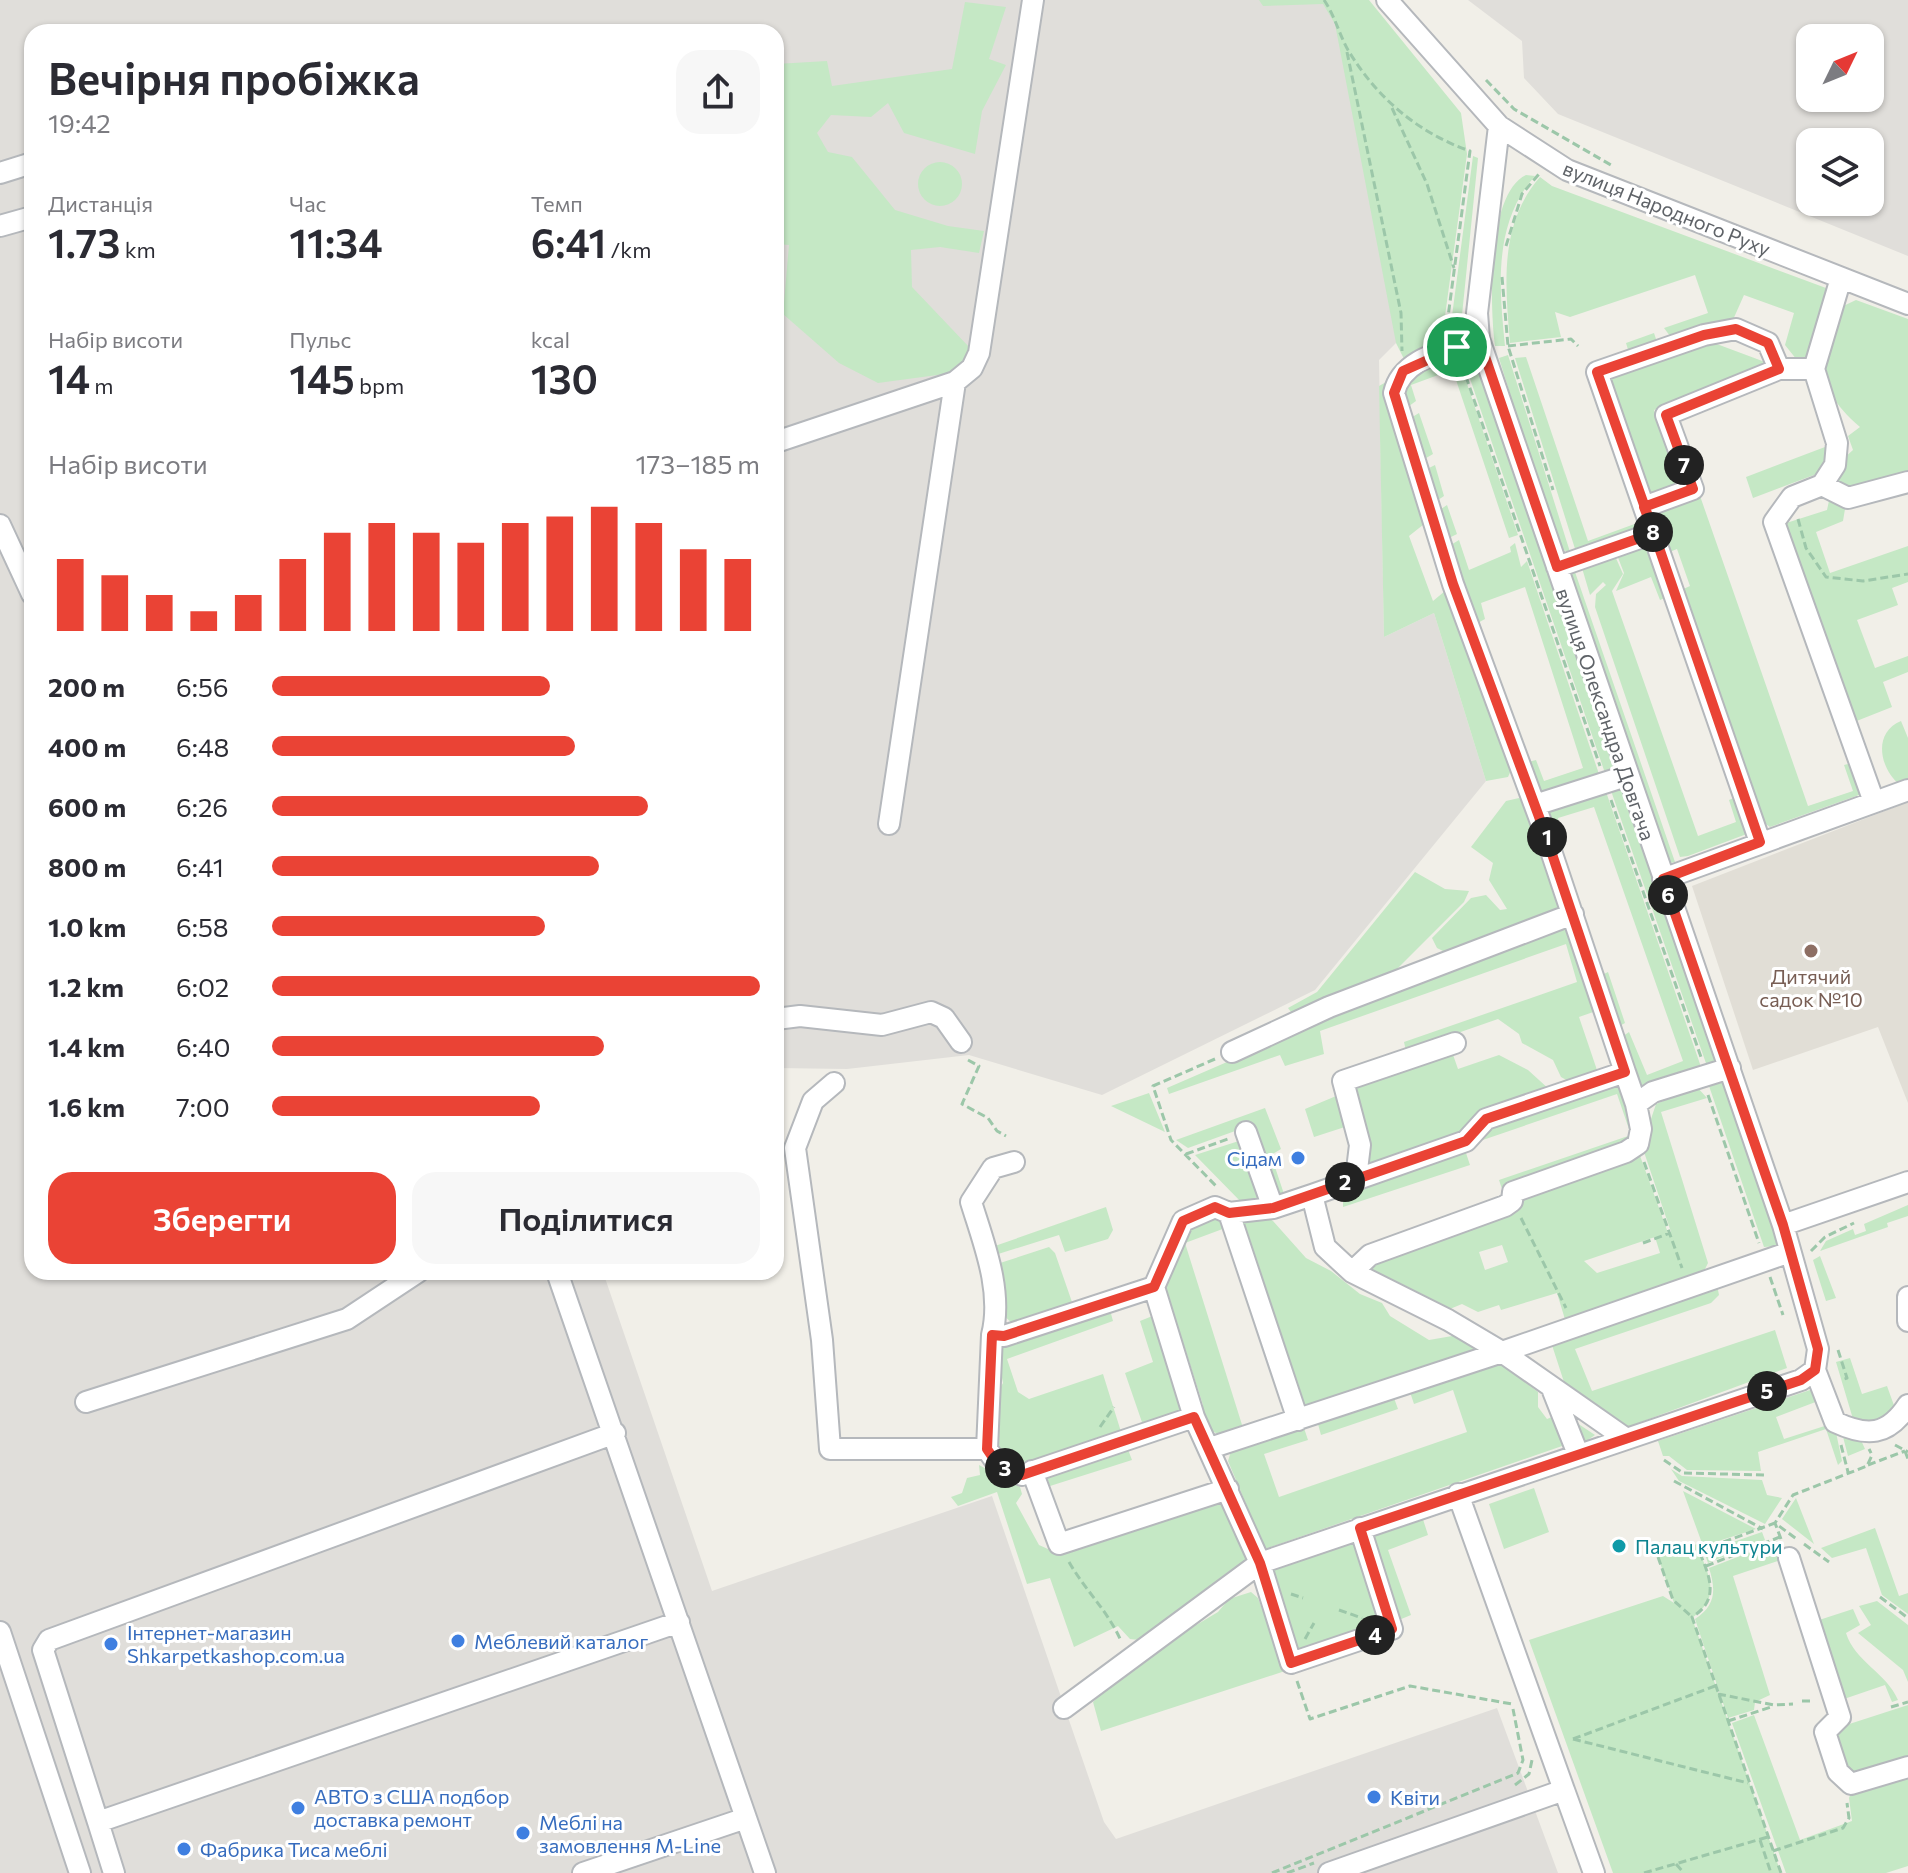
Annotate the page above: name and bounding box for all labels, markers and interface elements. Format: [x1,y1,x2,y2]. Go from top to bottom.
north arrow [1796,24,1884,112]
map controls [1796,24,1884,216]
text: Вечірня пробіжка [48,50,420,104]
button: share [676,50,760,134]
text: 19:42 [48,107,111,138]
button: layers [1796,128,1884,216]
street label: вулиця Народного Руху [1560,155,1774,261]
text: Дистанція [48,190,153,217]
text: Час [289,190,326,217]
text: Темп [531,190,583,217]
text: 1.73 [48,217,120,266]
text: 11:34 [289,217,383,266]
text: 6:41 [531,217,606,266]
text: km [120,236,156,263]
text: /km [606,236,651,263]
pin [1423,313,1491,381]
icon: arrive [1435,325,1479,369]
text: Набір висоти [48,326,183,353]
text: Пульс [289,326,351,353]
text: kcal [531,326,570,353]
text: 14 [48,353,90,402]
text: 145 [289,353,355,402]
text: 130 [531,353,598,402]
text: m [90,372,114,399]
text: bpm [355,372,404,399]
pin: 7 [1664,445,1704,485]
text: Набір висоти [48,448,208,479]
text: 173–185 m [636,448,760,479]
text: 7 [1678,451,1690,478]
pin: 8 [1633,512,1673,552]
text: 8 [1646,518,1660,545]
street label: вулиця Олександра Довгача [1551,585,1661,843]
text: 200 m [48,671,125,702]
text: 6:56 [176,671,229,702]
text: 400 m [48,731,126,762]
text: 6:48 [176,731,229,762]
text: 600 m [48,791,126,822]
text: 6:26 [176,791,228,822]
pin: 1 [1527,817,1567,857]
text: 1 [1542,823,1552,850]
text: 800 m [48,851,126,882]
text: 6:41 [176,851,224,882]
pin: 6 [1648,875,1688,915]
text: 6 [1661,881,1675,908]
text: 1.0 km [48,911,126,942]
text: 6:58 [176,911,229,942]
marker: Дитячий садок №10 [1802,942,1820,960]
place label: Дитячий садок №10 [1759,964,1863,1011]
text: 1.2 km [48,971,124,1002]
text: 6:02 [176,971,229,1002]
text: 1.4 km [48,1031,125,1062]
text: 6:40 [176,1031,230,1062]
text: 1.6 km [48,1091,125,1122]
text: 7:00 [176,1091,230,1122]
place label: Сідам [1227,1146,1282,1170]
marker: Сідам [1289,1149,1307,1167]
pin: 2 [1325,1162,1365,1202]
text: 2 [1339,1168,1351,1195]
button: Зберегти [48,1172,396,1264]
button: Поділитися [412,1172,760,1264]
pin: 5 [1747,1371,1787,1411]
text: 5 [1761,1377,1773,1404]
pin: 3 [985,1448,1025,1488]
text: 3 [999,1454,1011,1481]
place label: Палац культури [1635,1534,1783,1558]
marker: Палац культури [1610,1537,1628,1555]
pin: 4 [1355,1615,1395,1655]
place label: Інтернет-магазин Shkarpetkashop.com.ua [127,1620,345,1667]
text: 4 [1368,1621,1382,1648]
place label: Меблевий каталог [474,1629,648,1653]
marker: Меблевий каталог [449,1632,467,1650]
marker: Інтернет-магазин Shkarpetkashop.com.ua [102,1635,120,1653]
place label: АВТО з США подбор доставка ремонт [314,1784,509,1831]
place label: Квіти [1390,1785,1440,1809]
marker: Квіти [1365,1788,1383,1806]
marker: АВТО з США подбор доставка ремонт [289,1799,307,1817]
place label: Меблі на замовлення M-Line [539,1810,721,1857]
marker: Меблі на замовлення M-Line [514,1824,532,1842]
place label: Фабрика Тиса меблі [200,1837,388,1861]
marker: Фабрика Тиса меблі [175,1840,193,1858]

